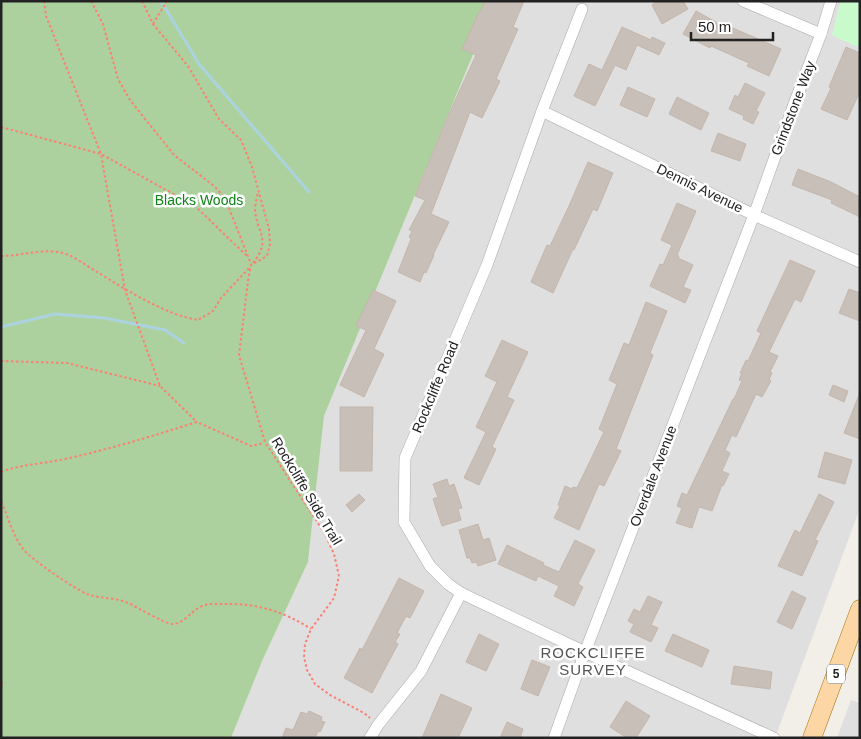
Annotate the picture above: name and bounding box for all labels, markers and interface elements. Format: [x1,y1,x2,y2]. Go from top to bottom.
scale bar [691,10,774,42]
text: 50 m [698,18,731,35]
street label: Grindstone Way [768,59,818,157]
street label: Dennis Avenue [654,160,746,216]
park label: Blacks Woods [155,192,243,208]
street label: Rockcliffe Road [409,339,461,435]
street label: Overdale Avenue [626,423,680,529]
street label: Rockcliffe Side Trail [269,434,345,548]
district label: ROCKCLIFFE SURVEY [540,644,646,678]
road number: 5 [827,664,845,684]

